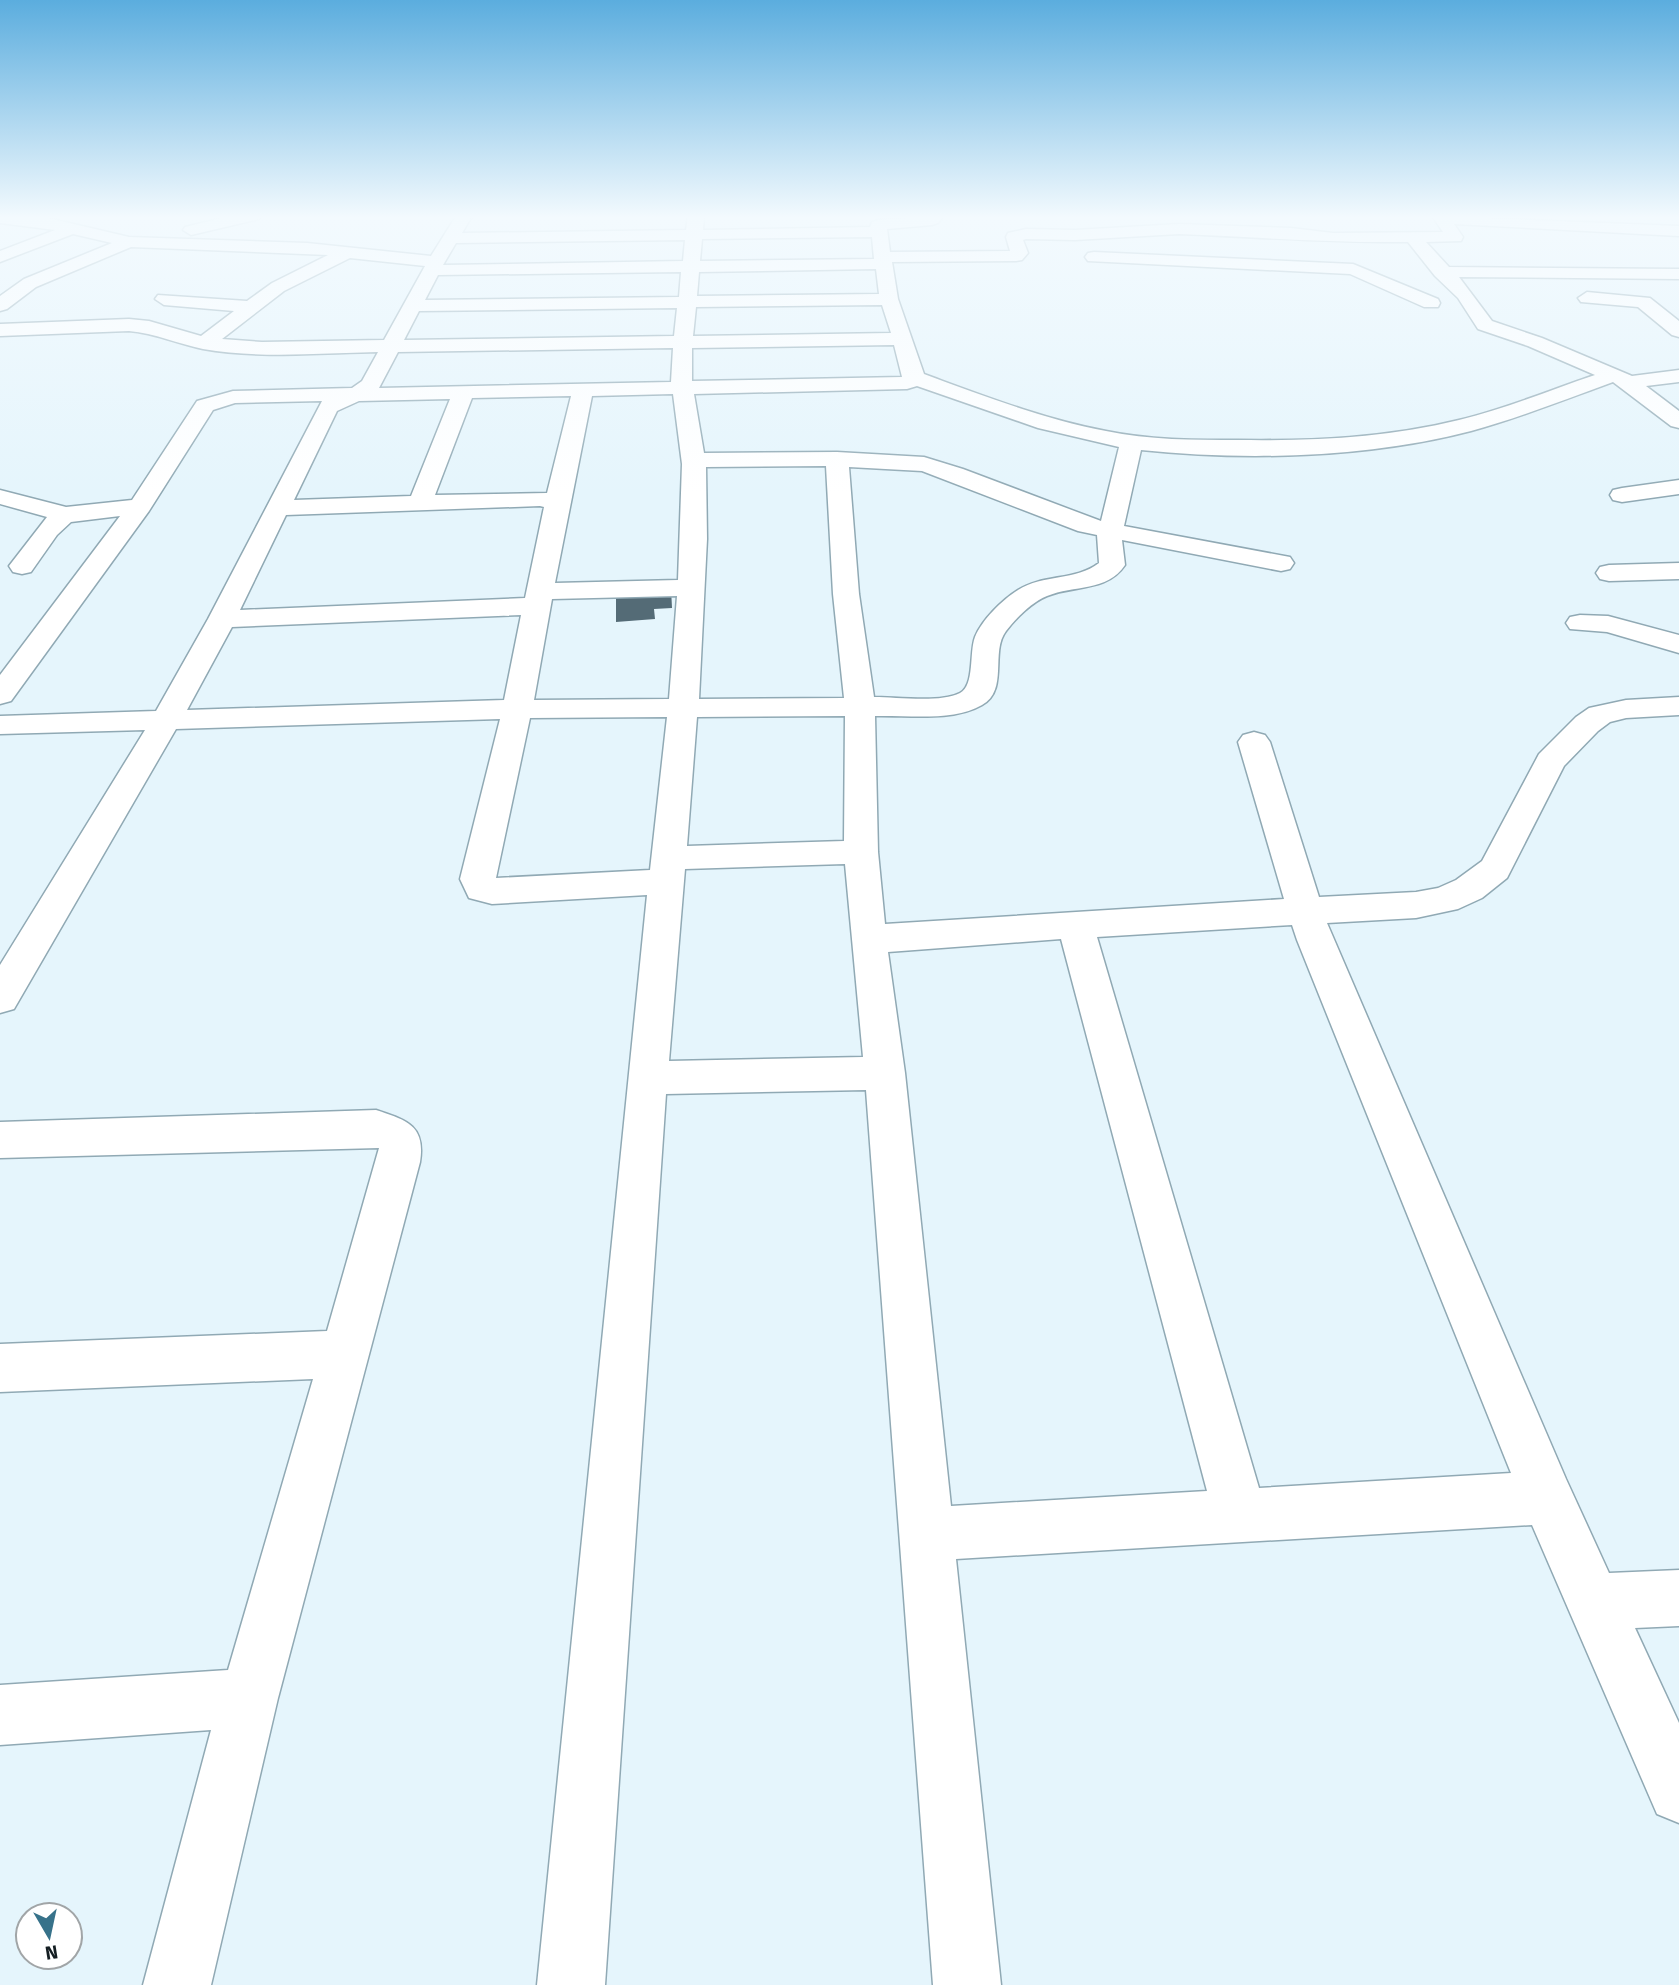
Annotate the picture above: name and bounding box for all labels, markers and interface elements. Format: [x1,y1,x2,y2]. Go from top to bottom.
north arrow [14,1901,84,1971]
text: N [44,1940,60,1965]

